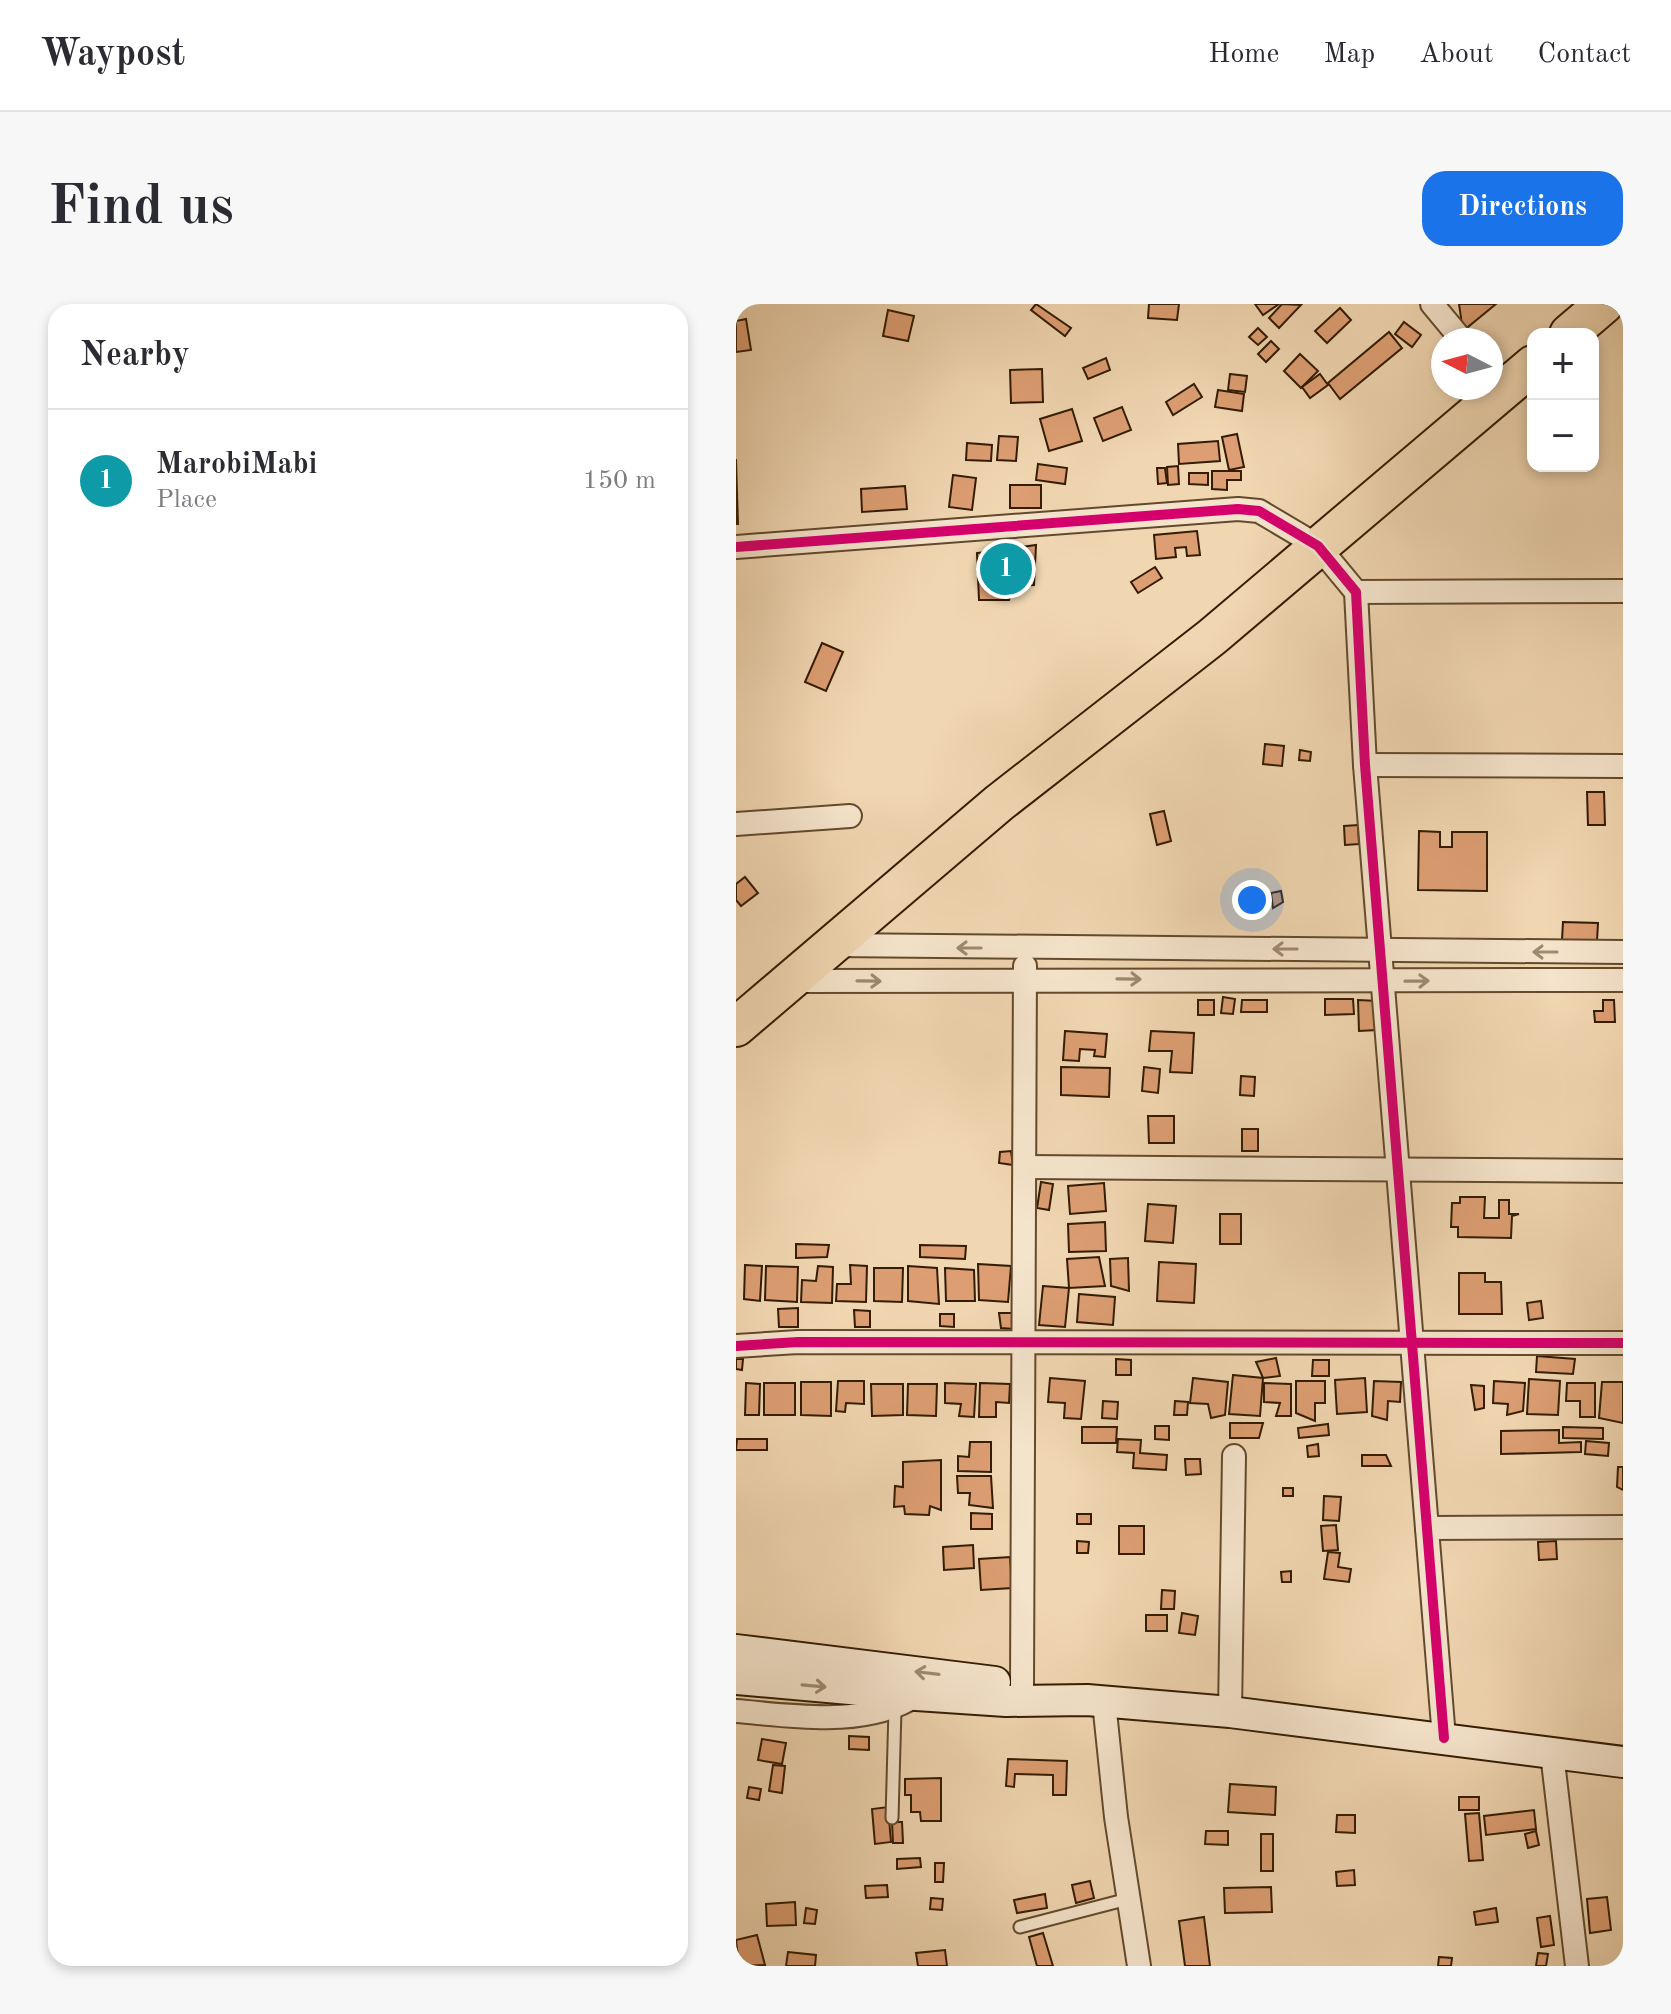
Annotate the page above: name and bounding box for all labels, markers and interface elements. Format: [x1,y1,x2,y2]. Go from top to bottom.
text: Waypost [40,36,185,74]
text: Home [1208,41,1279,69]
text: Map [1323,41,1375,69]
text: About [1419,41,1494,69]
text: Contact [1538,41,1631,69]
button: Directions [1422,171,1623,246]
text: Find us [48,180,234,236]
north arrow [1431,328,1503,400]
map controls [1527,328,1599,472]
button: + [1527,328,1599,400]
text: Nearby [80,339,190,373]
button: − [1527,400,1599,472]
text: MarobiMabi [156,450,317,480]
text: 1 [98,468,114,494]
text: 150 m [583,468,656,494]
text: Place [156,487,217,513]
pin: 1 [980,539,1032,599]
your location [1232,880,1272,920]
one-way arrow [956,940,983,956]
one-way arrow [1272,941,1299,957]
one-way arrow [1532,944,1559,960]
one-way arrow [1115,971,1142,987]
one-way arrow [855,973,882,989]
one-way arrow [1403,973,1430,989]
one-way arrow [914,1666,941,1681]
one-way arrow [800,1679,827,1694]

